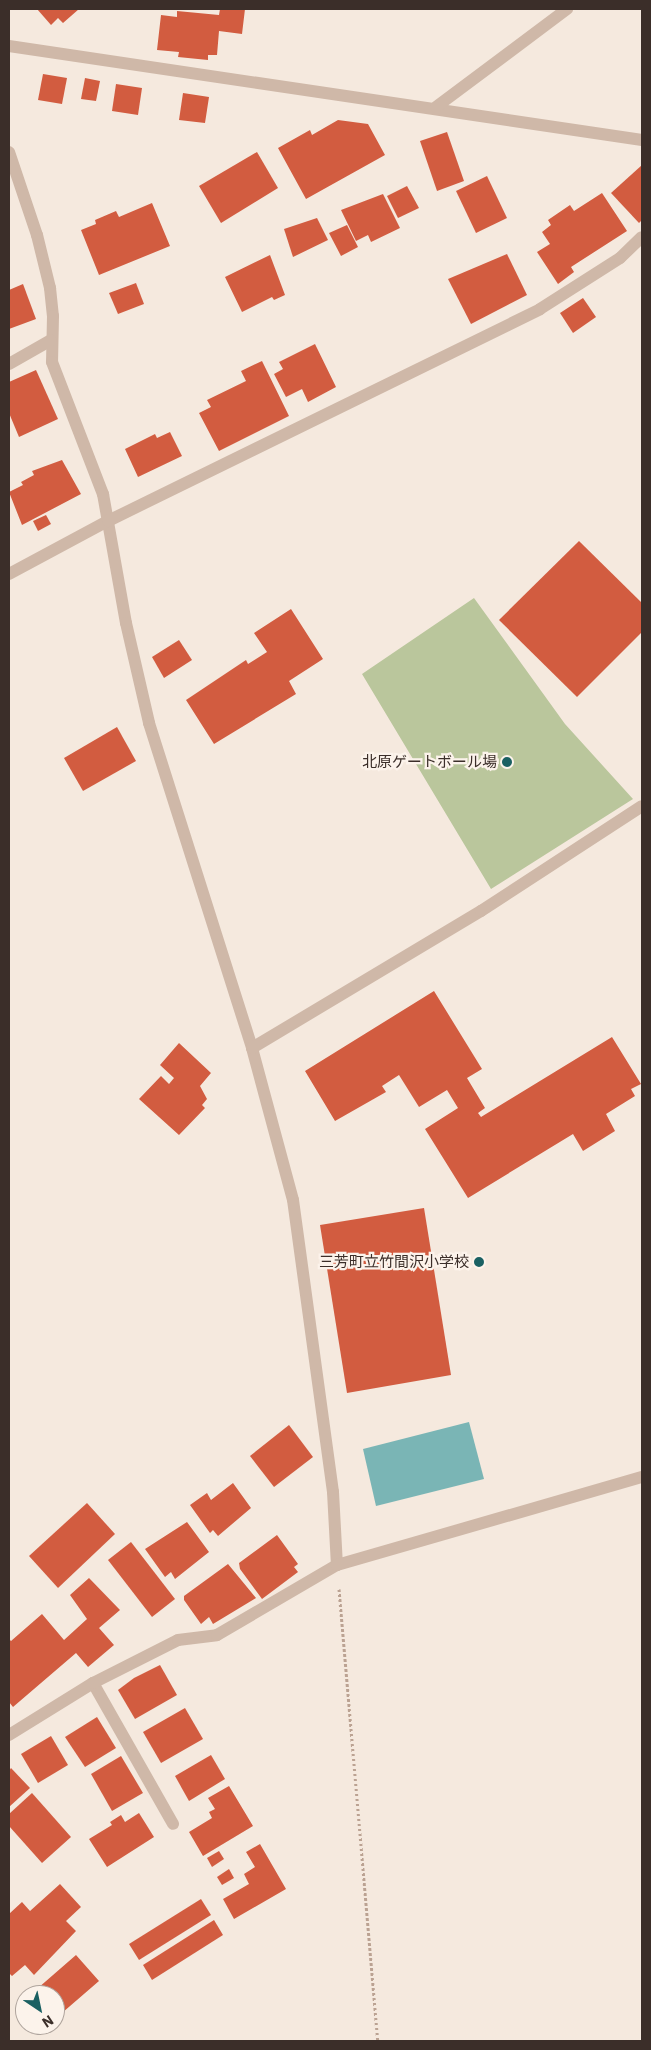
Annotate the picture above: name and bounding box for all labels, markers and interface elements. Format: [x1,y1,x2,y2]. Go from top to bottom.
place label: 北原ゲートボール場 [362,753,497,771]
marker: 北原ゲートボール場 [501,756,513,768]
place label: 三芳町立竹間沢小学校 [319,1253,469,1271]
marker: 三芳町立竹間沢小学校 [473,1256,485,1268]
north arrow [15,1985,65,2035]
text: N [39,2011,57,2032]

